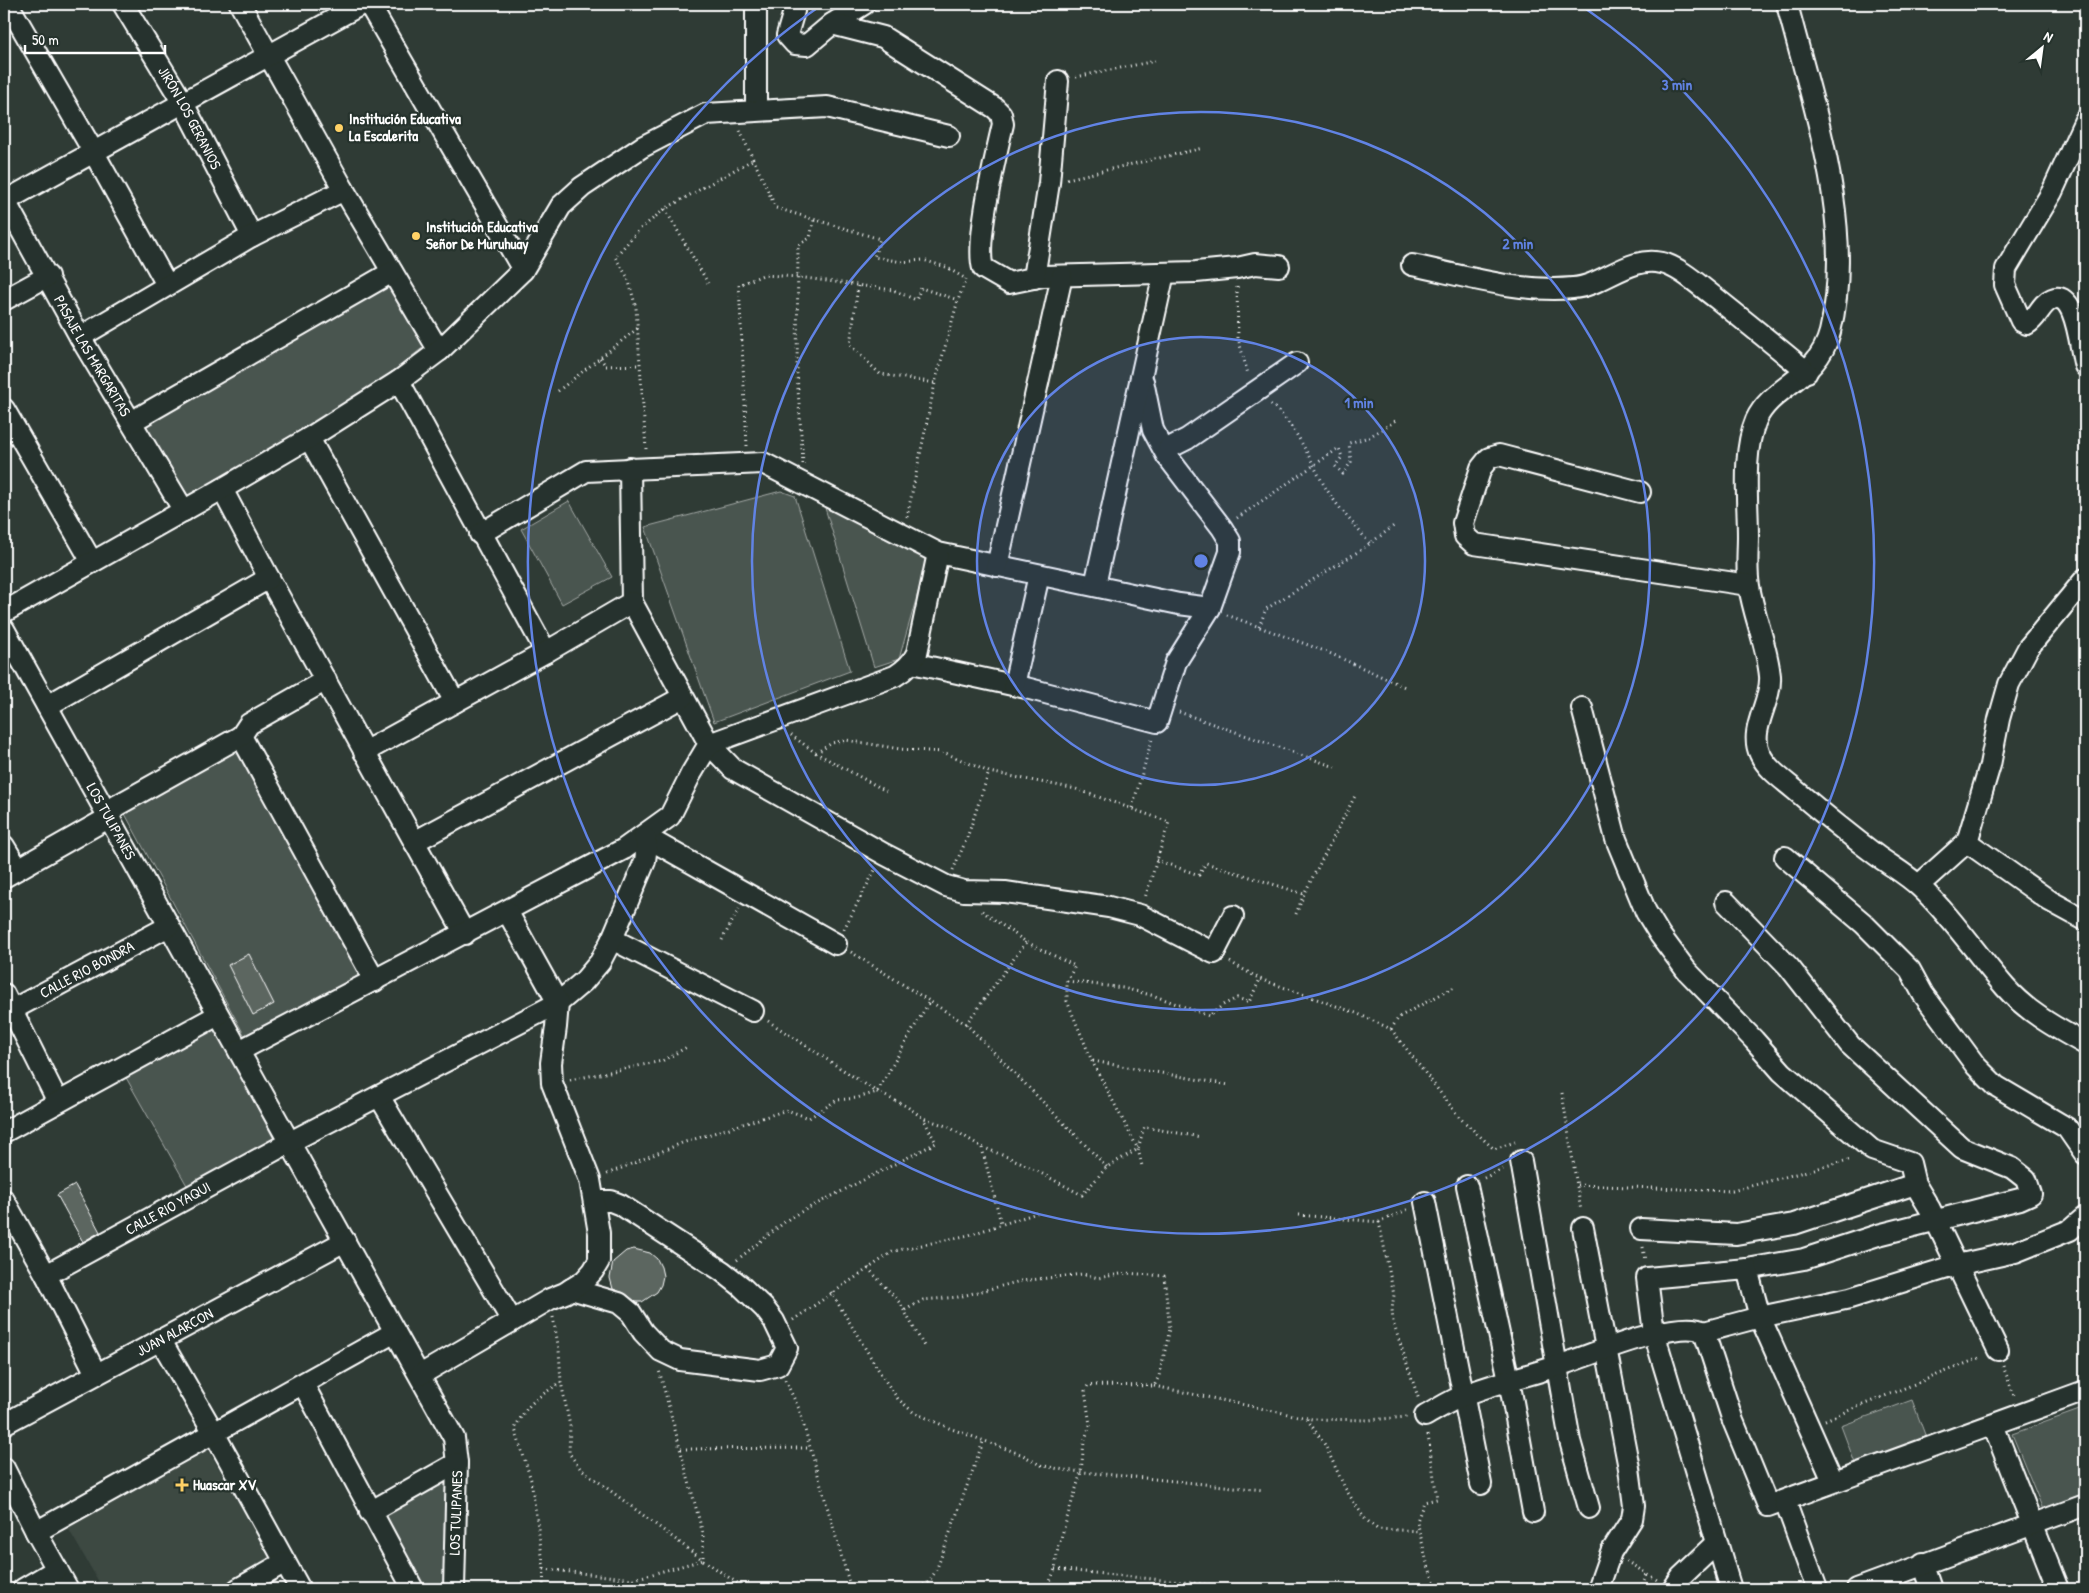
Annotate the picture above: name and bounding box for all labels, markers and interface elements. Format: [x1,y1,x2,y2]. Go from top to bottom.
scale bar [25,22,165,54]
north arrow [2016,22,2066,72]
text: N [2041,26,2057,47]
text: 50 m [32,29,59,50]
street label: JIRÓN LOS GERANIOS [153,62,227,173]
text: 3 min [1662,74,1692,95]
place label: Institución Educativa La Escalerita [349,108,461,146]
marker: Institución Educativa La Escalerita [333,122,345,134]
place label: Institución Educativa Señor De Muruhuay [426,216,538,255]
marker: Institución Educativa Señor De Muruhuay [410,230,422,242]
text: 2 min [1503,233,1534,254]
street label: PASAJE LAS MARGARITAS [49,291,136,420]
text: 1 min [1344,392,1374,413]
centre of rings [1192,552,1210,570]
street label: LOS TULIPANES [82,779,141,863]
street label: CALLE RIO BONDRA [36,935,138,1003]
street label: CALLE RIO YAQUI [121,1176,214,1240]
street label: JUAN ALARCON [133,1303,217,1361]
street label: LOS TULIPANES [444,1470,467,1556]
place label: Huascar XV [193,1474,257,1495]
marker: Huascar XV [175,1478,189,1492]

